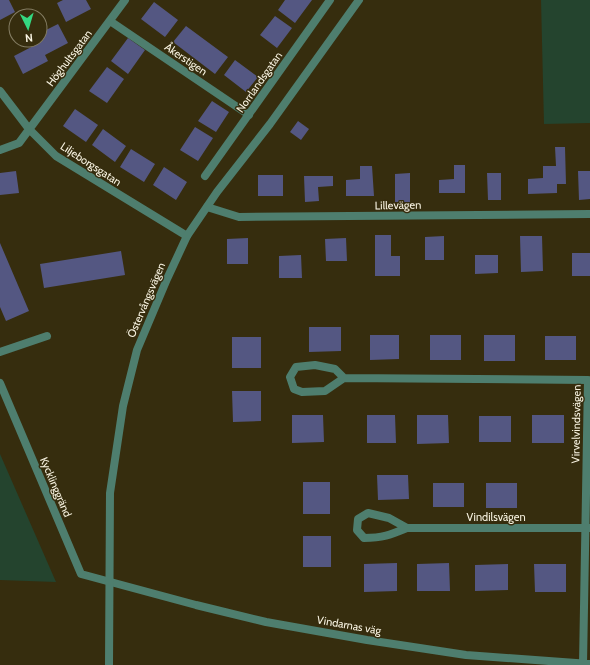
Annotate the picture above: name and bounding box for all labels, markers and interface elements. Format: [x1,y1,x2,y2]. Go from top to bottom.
north arrow [8,8,48,48]
street label: Höghultsgatan [43,27,95,89]
text: N [24,31,33,45]
street label: Åkerstigen [162,39,211,78]
street label: Norrlandsgatan [233,49,285,115]
street label: Liljeborgsgatan [58,139,124,189]
street label: Lillevägen [375,198,421,212]
street label: Östervångsvägen [124,260,168,340]
street label: Virvelvindsvägen [568,384,584,464]
street label: Kycklinggränd [37,455,75,519]
street label: Vindilsvägen [466,510,526,524]
street label: Vindarnas väg [316,612,383,638]

